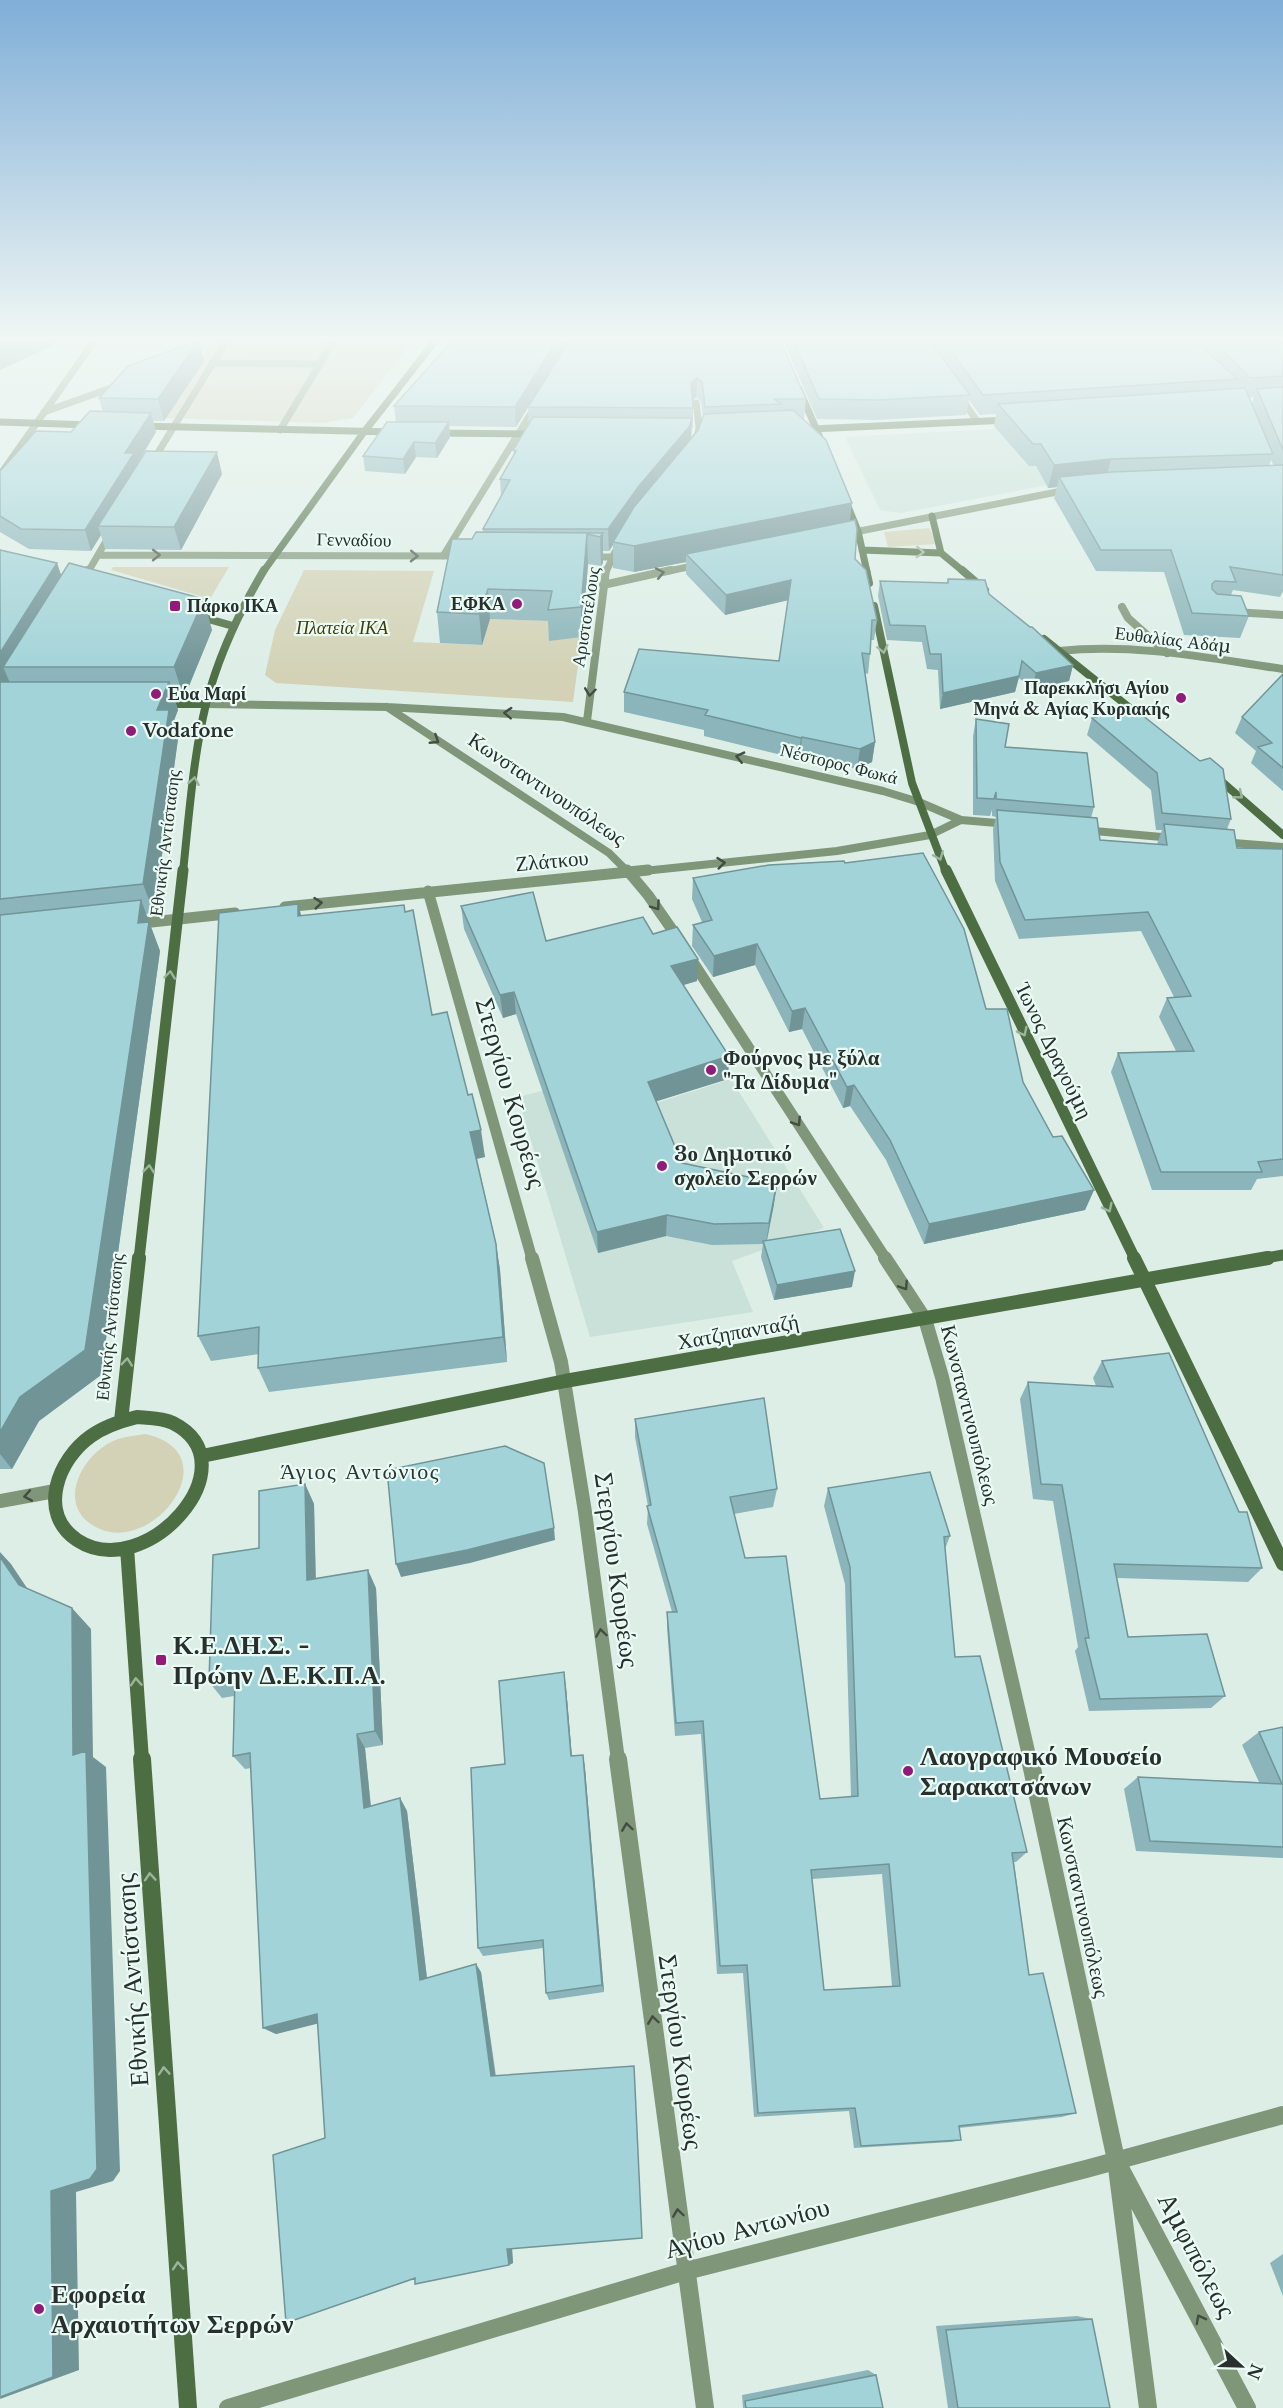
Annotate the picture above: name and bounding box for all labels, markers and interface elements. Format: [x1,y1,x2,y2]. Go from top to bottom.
street label: Γενναδίου [316,528,392,552]
one-way arrow [916,546,925,559]
one-way arrow [152,549,161,561]
one-way arrow [410,550,419,562]
street label: Αριστοτέλους [567,565,605,669]
one-way arrow [655,567,665,580]
place label: ΕΦΚΑ [451,593,505,615]
place label: Πάρκο ΙΚΑ [187,595,278,617]
marker: ΕΦΚΑ [510,597,524,611]
marker: Πάρκο ΙΚΑ [168,599,182,613]
park label: Πλατεία ΙΚΑ [295,617,389,639]
street label: Ευθαλίας Αδάμ [1114,622,1232,658]
one-way arrow [875,643,888,653]
place label: Παρεκκλήσι Αγίου Μηνά & Αγίας Κυριακής [973,677,1169,720]
place label: Εύα Μαρί [168,683,247,705]
marker: Εύα Μαρί [149,687,163,701]
one-way arrow [584,688,597,697]
marker: Παρεκκλήσι Αγίου Μηνά & Αγίας Κυριακής [1174,691,1188,705]
one-way arrow [503,706,512,719]
place label: Vodafone [142,720,234,742]
marker: Vodafone [124,724,138,738]
street label: Κωνσταντινουπόλεως [463,727,631,852]
one-way arrow [428,733,439,744]
street label: Νέστορος Φωκά [778,739,900,789]
one-way arrow [735,752,745,765]
street label: Εθνικής Αντίστασης [145,768,185,918]
one-way arrow [187,777,199,786]
one-way arrow [1232,788,1243,799]
street label: Ζλάτκου [514,845,590,877]
one-way arrow [932,850,944,861]
one-way arrow [717,857,726,870]
one-way arrow [314,897,323,910]
one-way arrow [649,900,660,911]
one-way arrow [164,970,176,979]
street label: Ίωνος Δραγούμη [1009,978,1098,1123]
street label: Στεργίου Κουρέως [468,994,554,1193]
one-way arrow [1016,1026,1028,1037]
place label: Φούρνος με ξύλα "Τα Δίδυμα" [723,1045,880,1095]
marker: Φούρνος με ξύλα "Τα Δίδυμα" [704,1063,718,1077]
one-way arrow [790,1116,801,1127]
place label: 3ο Δημοτικό σχολείο Σερρών [674,1141,817,1191]
marker: 3ο Δημοτικό σχολείο Σερρών [655,1159,669,1173]
one-way arrow [142,1164,155,1173]
one-way arrow [1101,1201,1113,1212]
street label: Εθνικής Αντίστασης [91,1252,129,1402]
one-way arrow [896,1280,908,1290]
street label: Χατζηπανταζή [675,1309,801,1355]
street label: Κωνσταντινουπόλεως [935,1322,1005,1508]
one-way arrow [120,1358,133,1367]
district label: Άγιος Αντώνιος [280,1458,440,1485]
street label: Στεργίου Κουρέως [587,1470,647,1670]
one-way arrow [23,1489,33,1502]
place label: Κ.Ε.ΔΗ.Σ. - Πρώην Δ.Ε.Κ.Π.Α. [173,1629,386,1691]
one-way arrow [596,1629,608,1638]
marker: Κ.Ε.ΔΗ.Σ. - Πρώην Δ.Ε.Κ.Π.Α. [154,1653,168,1667]
one-way arrow [130,1678,143,1687]
place label: Λαογραφικό Μουσείο Σαρακατσάνων [920,1740,1162,1802]
marker: Λαογραφικό Μουσείο Σαρακατσάνων [901,1764,915,1778]
street label: Κωνσταντινουπόλεως [1051,1814,1115,2001]
one-way arrow [621,1822,634,1831]
street label: Εθνικής Αντίστασης [109,1872,155,2088]
one-way arrow [144,1872,157,1881]
street label: Στεργίου Κουρέως [651,1952,711,2152]
one-way arrow [647,2015,659,2025]
one-way arrow [158,2067,171,2076]
street label: Αμφιπόλεως [1151,2187,1244,2323]
street label: Αγίου Αντωνίου [661,2191,833,2265]
one-way arrow [673,2209,685,2218]
one-way arrow [171,2261,184,2270]
place label: Εφορεία Αρχαιοτήτων Σερρών [51,2278,294,2340]
marker: Εφορεία Αρχαιοτήτων Σερρών [32,2302,46,2316]
one-way arrow [1196,2315,1207,2325]
north arrow [1211,2336,1271,2396]
text: N [1243,2361,1267,2382]

